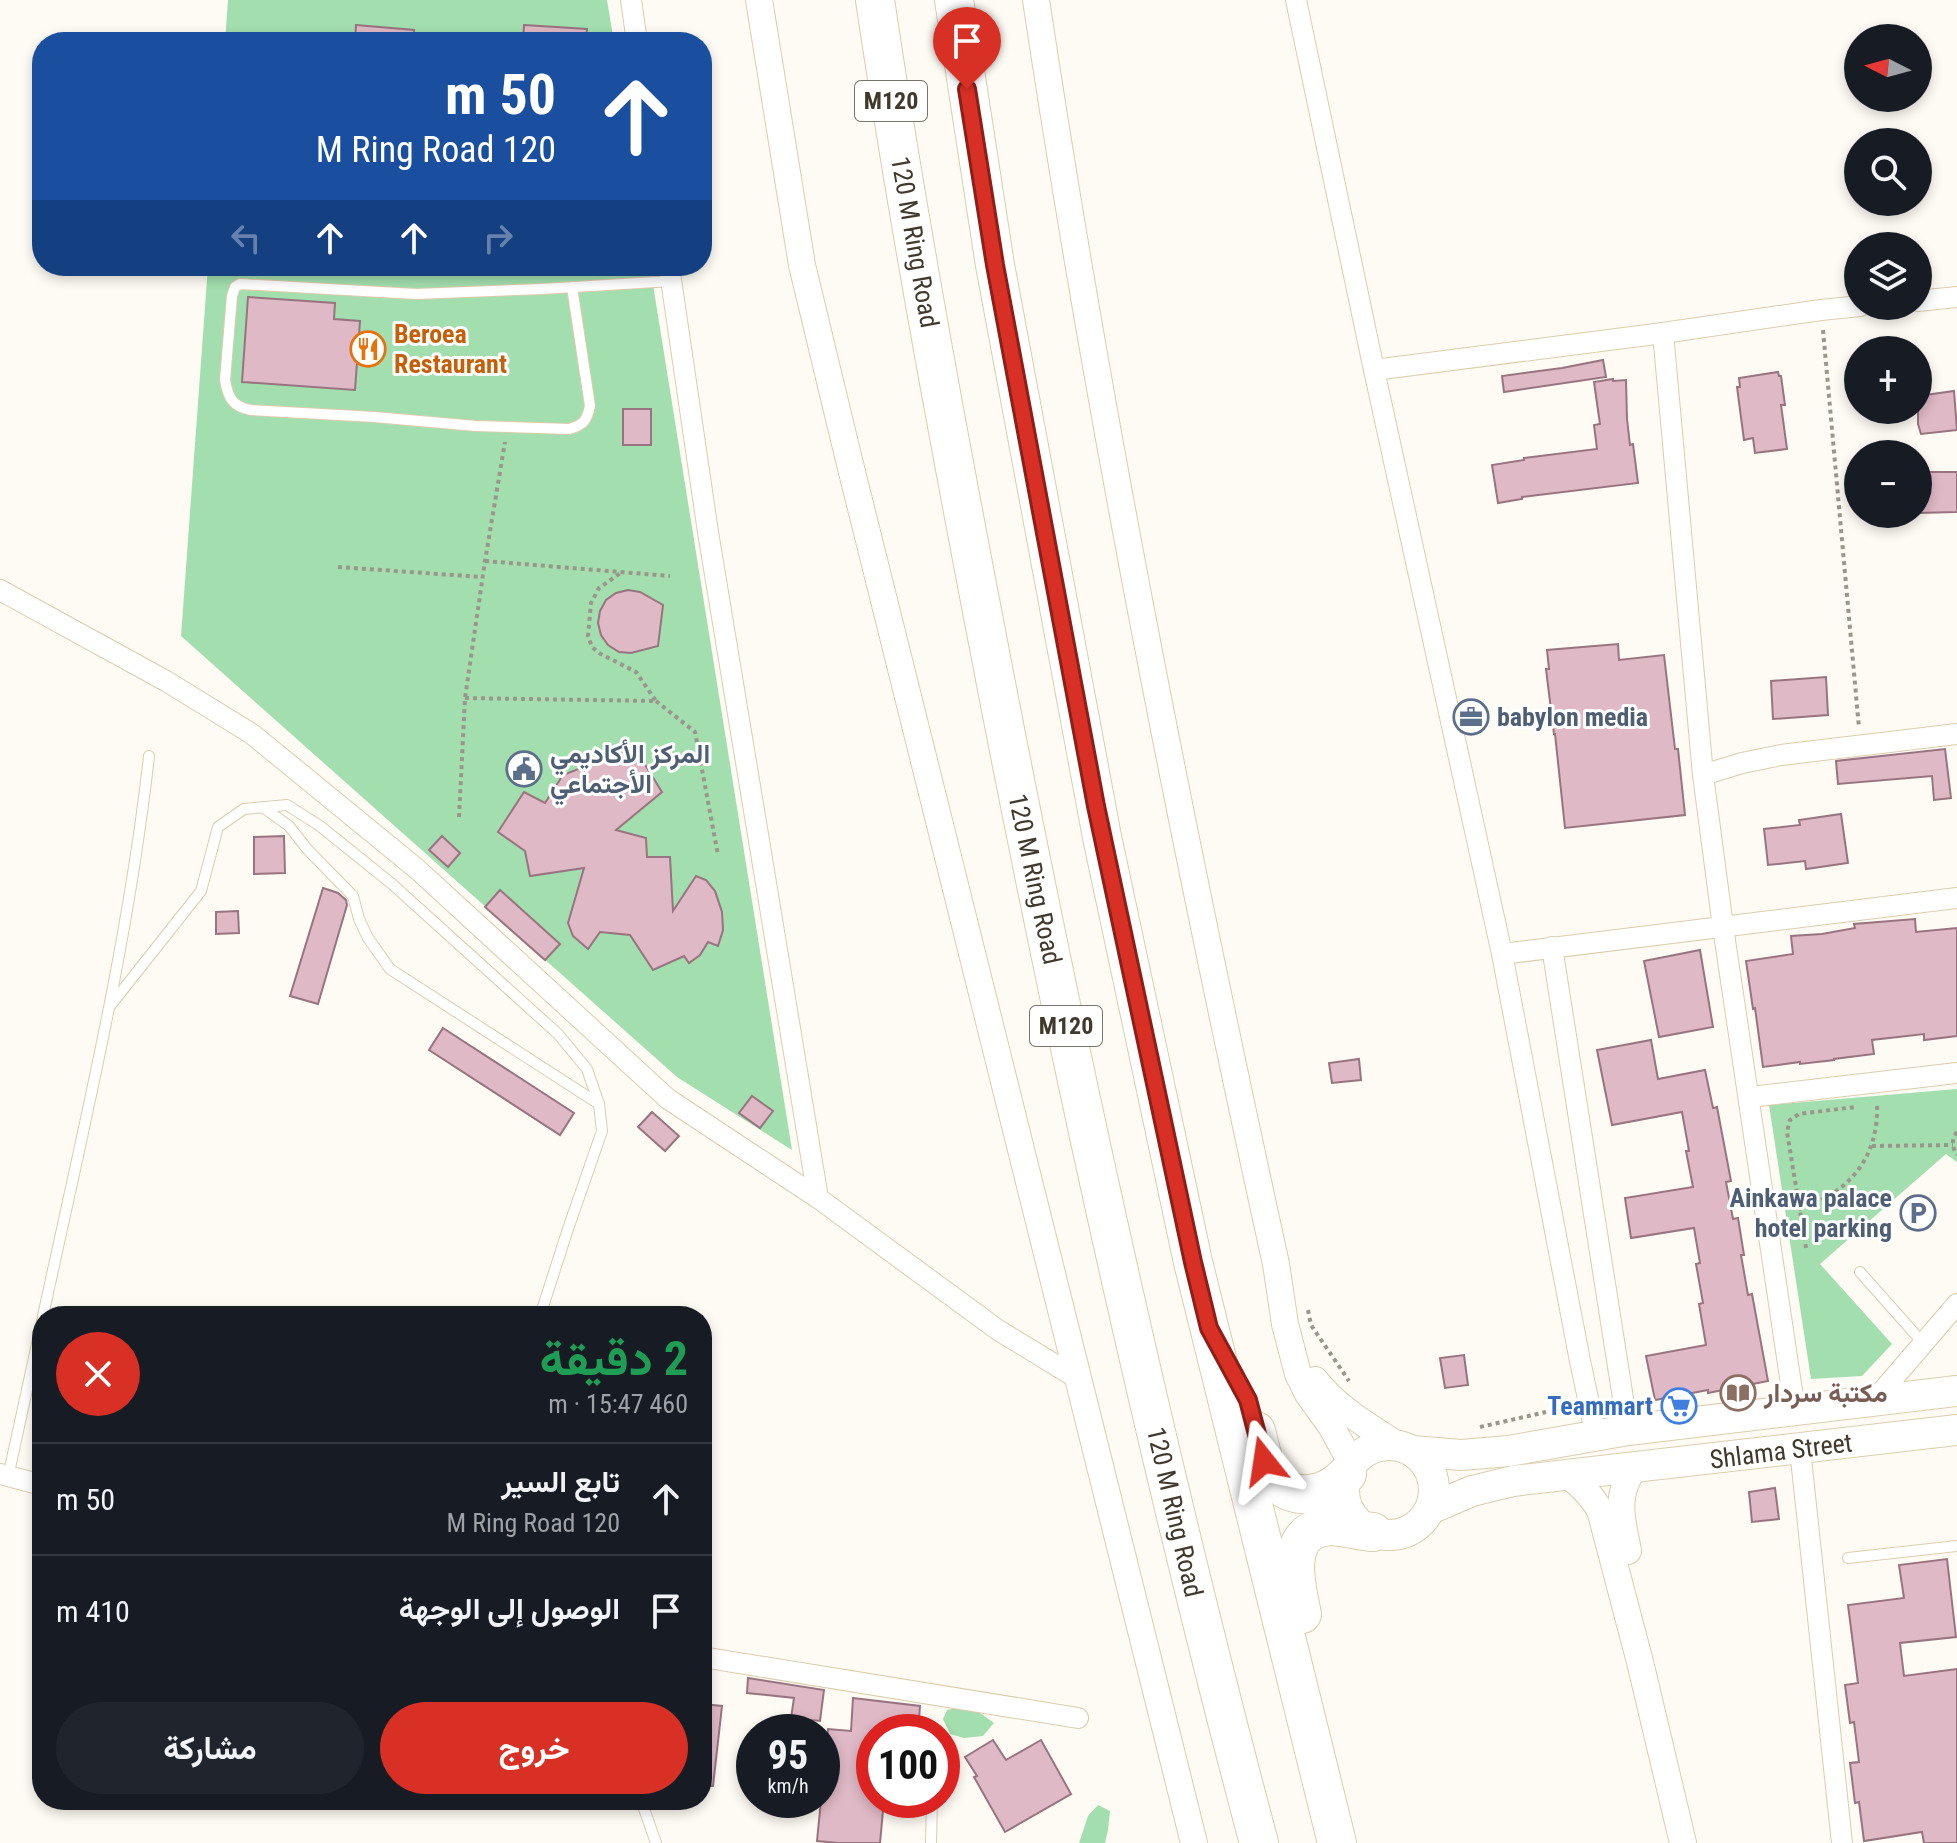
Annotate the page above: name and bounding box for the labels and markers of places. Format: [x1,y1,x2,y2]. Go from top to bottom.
pin [933,7,1001,89]
place label: Beroea Restaurant [394,319,507,379]
restaurant icon: Beroea Restaurant [349,330,387,368]
office icon: babylon media [1452,698,1490,736]
place label: babylon media [1497,702,1648,732]
place label: المركز الأكاديمي الأجتماعي [550,739,710,806]
public building icon: المركز الأكاديمي الأجتماعي [505,750,543,788]
place label: Ainkawa palace hotel parking [1729,1183,1892,1243]
parking icon: Ainkawa palace hotel parking [1899,1194,1937,1232]
library icon: مكتبة سردار [1719,1374,1757,1412]
place label: مكتبة سردار [1763,1378,1888,1409]
supermarket icon: Teammart [1660,1387,1698,1425]
place label: Teammart [1547,1391,1653,1421]

